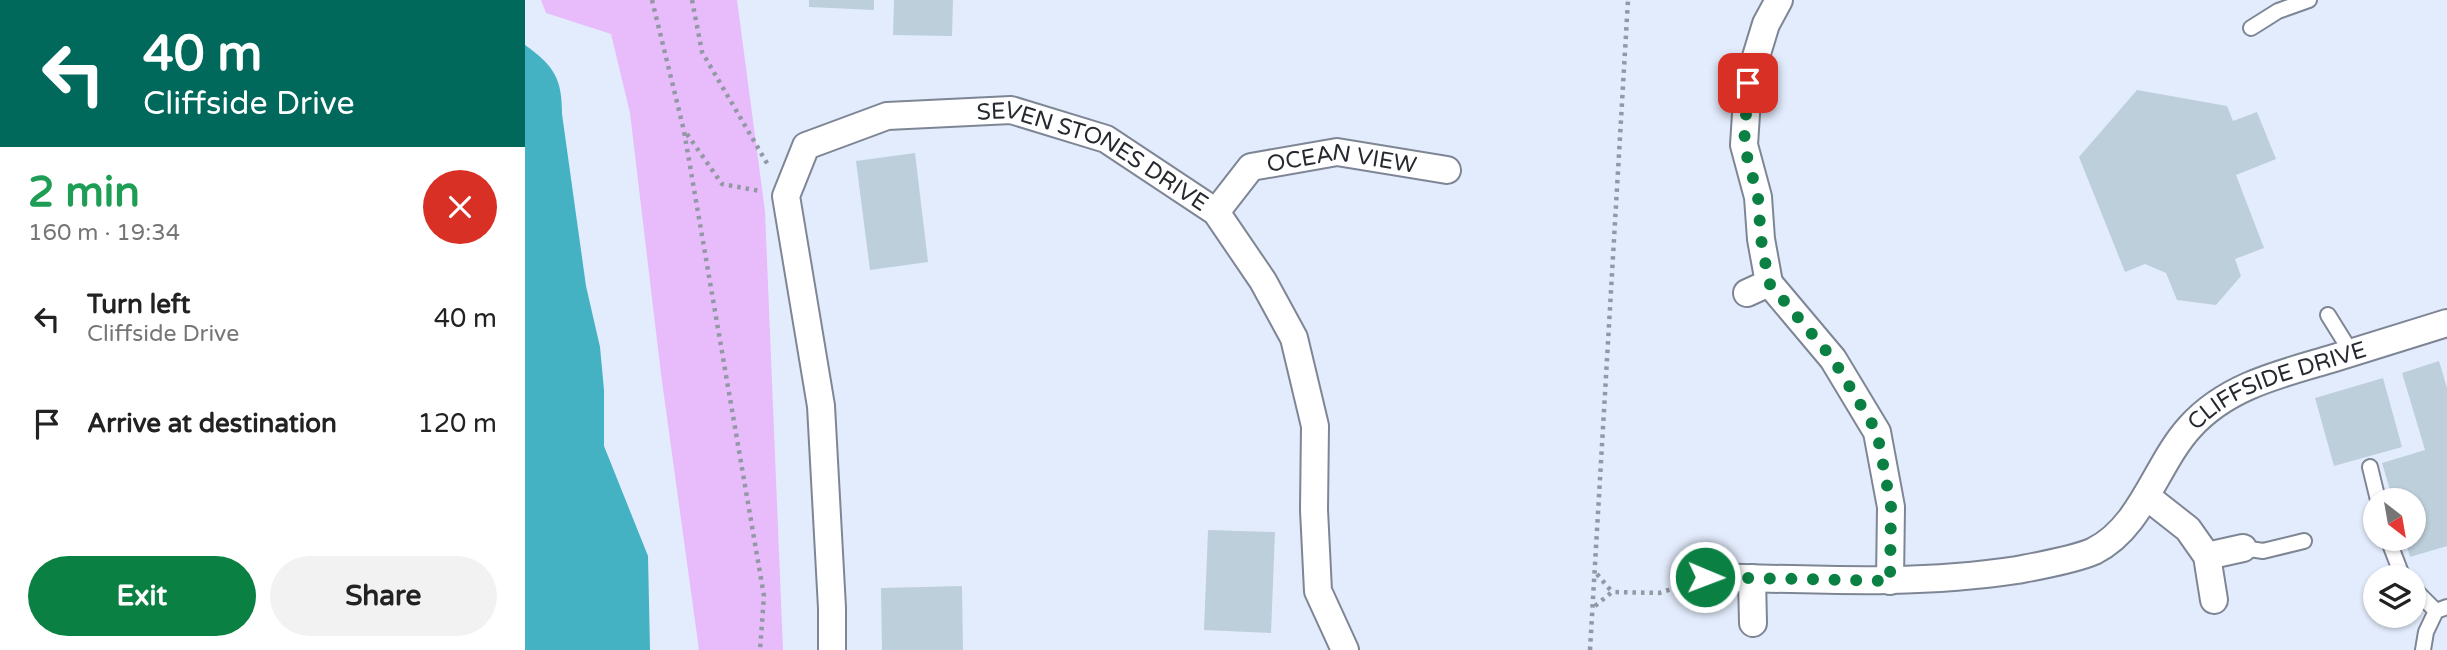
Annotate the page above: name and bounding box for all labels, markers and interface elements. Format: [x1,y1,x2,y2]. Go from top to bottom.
text: 40 m [143,25,262,84]
icon: left [28,28,119,119]
pin [1718,53,1778,113]
icon: arrive [1729,64,1767,102]
text: Cliffside Drive [143,85,355,123]
street label: SEVEN STONES DRIVE [976,96,1213,218]
street label: OCEAN VIEW [1265,138,1418,180]
text: 2 min [28,167,140,218]
button: close [423,170,497,244]
text: 160 m · 19:34 [28,219,180,247]
text: Turn left [87,289,190,320]
icon: left [28,300,66,338]
text: 40 m [434,303,497,334]
text: Cliffside Drive [87,320,239,348]
street label: CLIFFSIDE DRIVE [2182,336,2370,436]
icon: arrive [28,405,66,443]
text: Arrive at destination [87,408,337,439]
text: 120 m [417,408,497,439]
north arrow [2363,488,2425,551]
map controls [2363,488,2426,628]
position arrow [1668,540,1742,614]
button: Exit [28,556,256,636]
button: Share [270,556,497,636]
button: layers [2363,565,2426,628]

